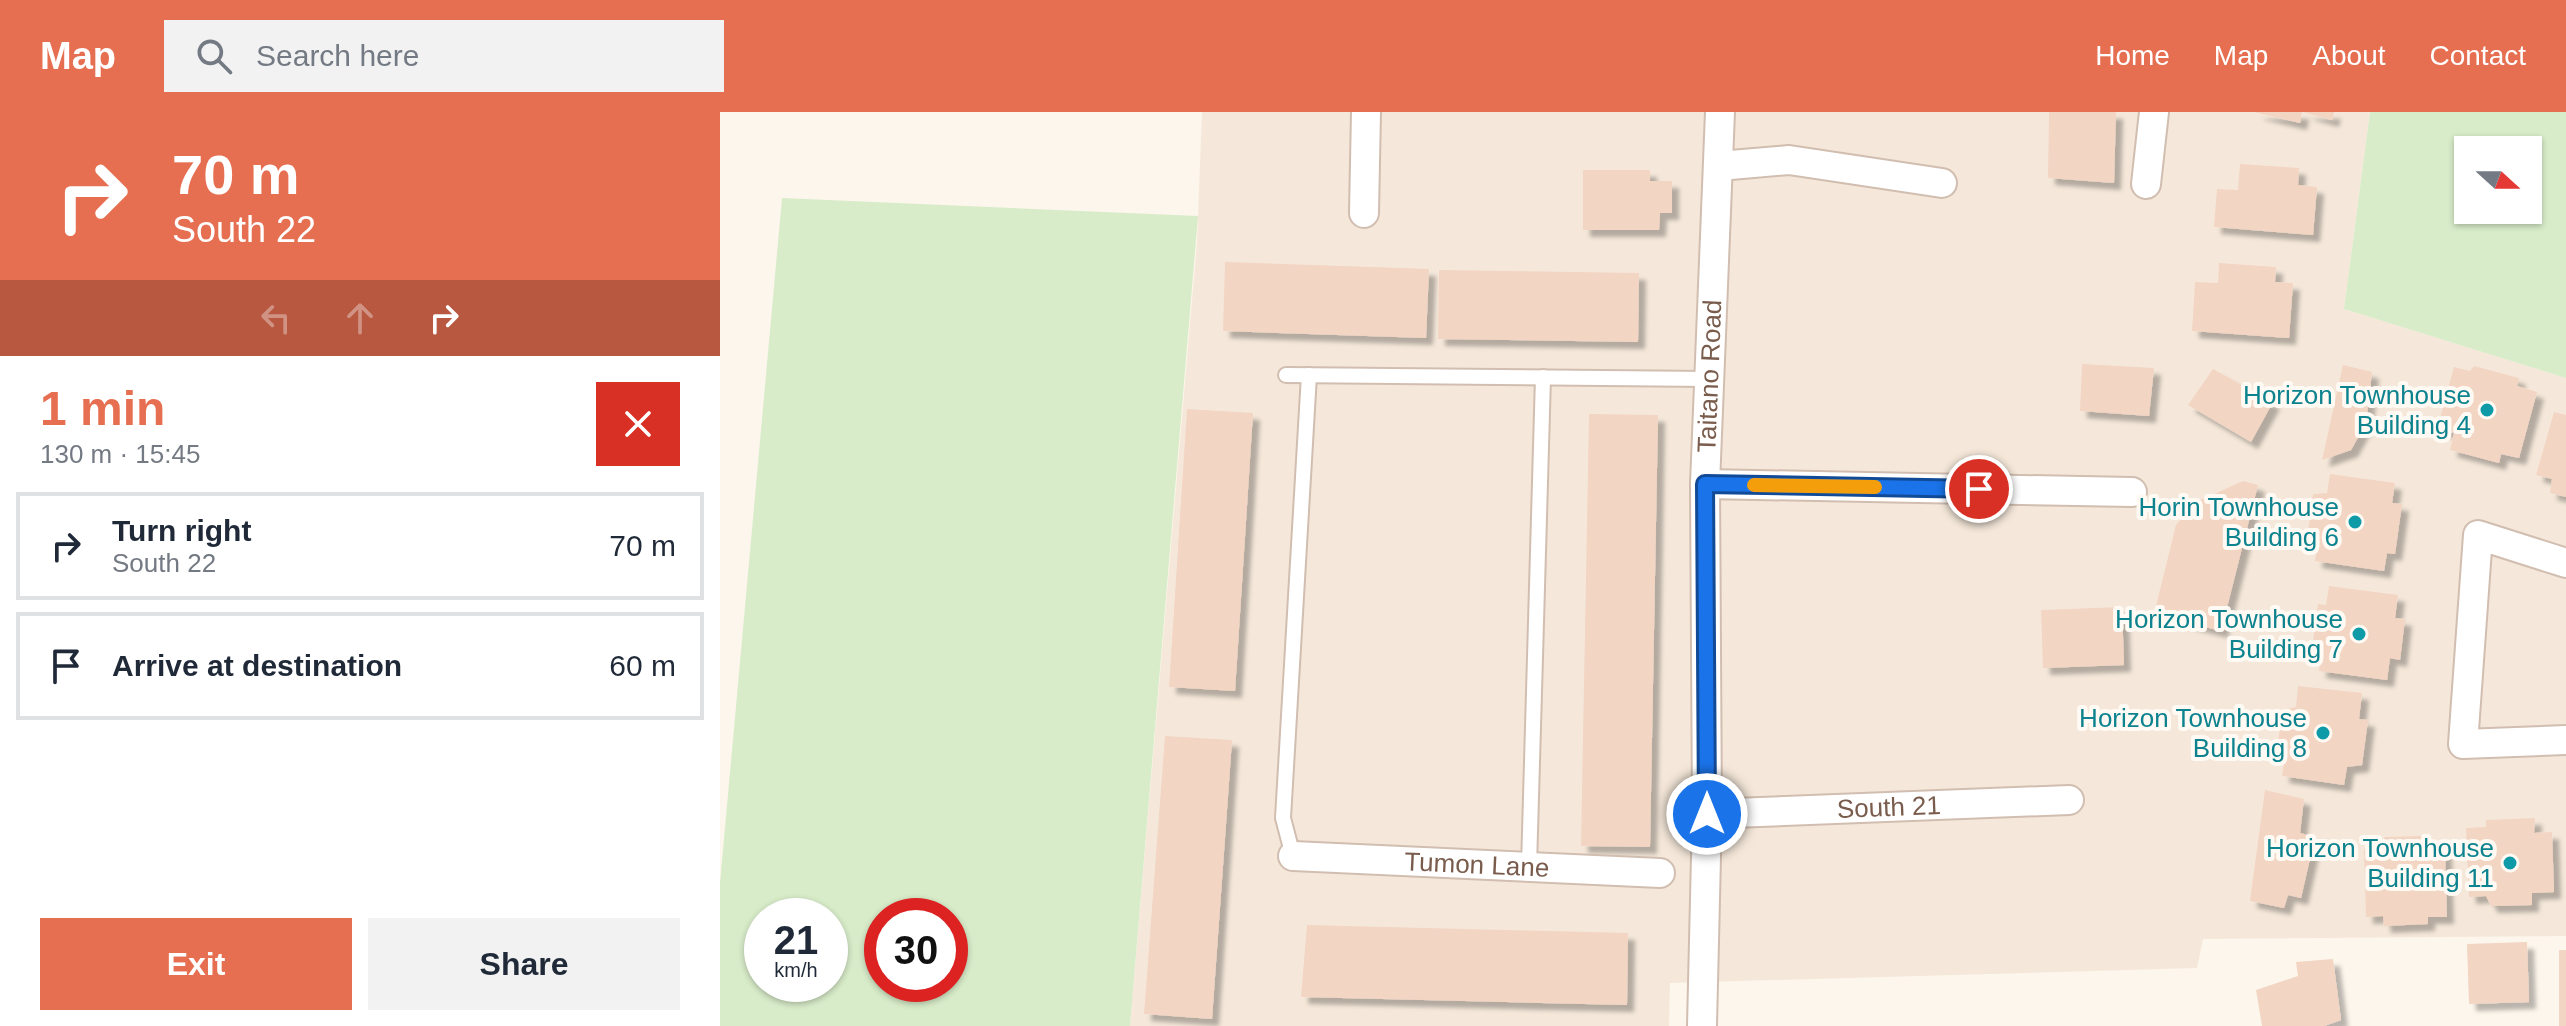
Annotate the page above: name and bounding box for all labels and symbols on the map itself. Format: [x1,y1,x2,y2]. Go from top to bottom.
north arrow [2454,136,2542,224]
street label: Taitano Road [1691,299,1727,453]
place label: Horizon Townhouse Building 4 [2243,380,2471,440]
marker: Horizon Townhouse Building 4 [2478,401,2496,419]
pin [1945,455,2013,523]
place label: Horin Townhouse Building 6 [2139,492,2339,552]
marker: Horin Townhouse Building 6 [2346,513,2364,531]
place label: Horizon Townhouse Building 7 [2115,604,2343,664]
marker: Horizon Townhouse Building 7 [2350,625,2368,643]
place label: Horizon Townhouse Building 8 [2079,703,2307,763]
marker: Horizon Townhouse Building 8 [2314,724,2332,742]
position arrow [1665,772,1749,856]
street label: South 21 [1836,790,1941,824]
place label: Horizon Townhouse Building 11 [2266,833,2494,893]
street label: Tumon Lane [1404,846,1550,883]
marker: Horizon Townhouse Building 11 [2501,854,2519,872]
speed limit sign: 30 [864,898,968,1002]

